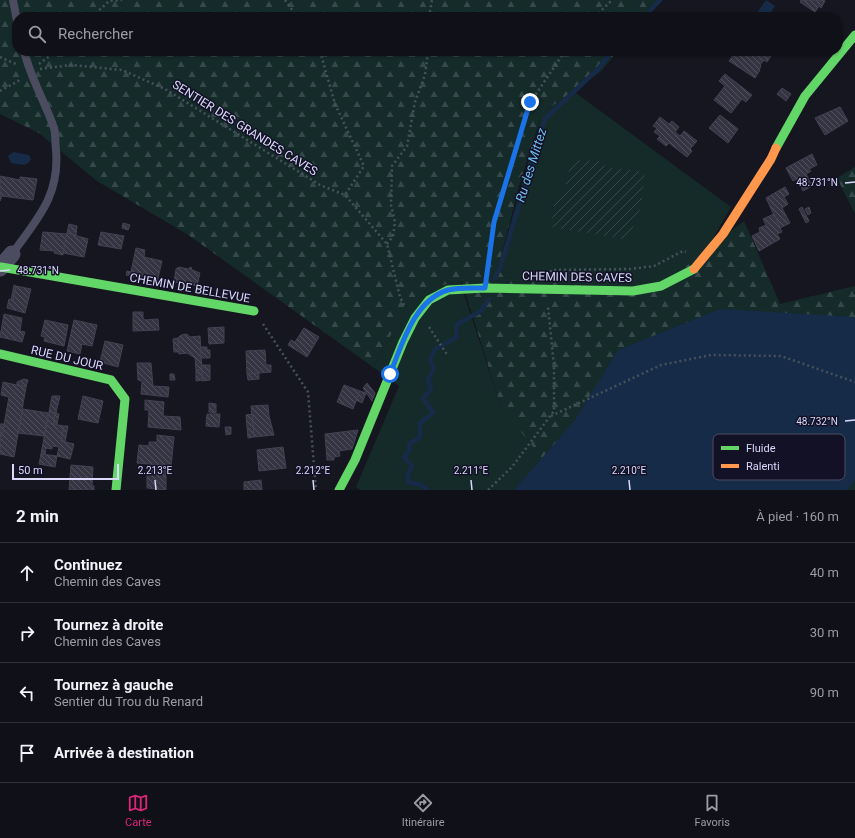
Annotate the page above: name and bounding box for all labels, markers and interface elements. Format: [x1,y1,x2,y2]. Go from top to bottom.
search box [12,12,843,56]
icon: search [26,23,48,45]
text: Rechercher [58,25,133,43]
street label: SENTIER DES GRANDES CAVES [170,77,320,179]
route end [521,93,539,111]
water label: Ru des Mittez [513,125,550,204]
text: 48.731°N [796,177,838,188]
text: 48.731°N [17,265,59,276]
street label: CHEMIN DES CAVES [522,269,632,285]
street label: CHEMIN DE BELLEVUE [128,270,252,306]
street label: RUE DU JOUR [30,343,105,373]
route start [381,365,399,383]
text: 48.732°N [796,416,838,427]
legend [713,434,845,480]
text: Fluide [746,442,776,455]
text: Ralenti [746,460,780,473]
scale bar [12,462,119,481]
text: 50 m [18,464,43,477]
text: 2.213°E [138,465,173,476]
text: 2.212°E [296,465,331,476]
text: 2.211°E [454,465,489,476]
text: 2.210°E [612,465,647,476]
text: 2 min [16,506,59,526]
text: À pied · 160 m [756,509,839,524]
text: Continuez [54,556,122,574]
icon: ahead [16,562,38,584]
text: 40 m [810,565,839,580]
text: Chemin des Caves [54,574,161,589]
text: Tournez à droite [54,616,163,634]
icon: right [16,622,38,644]
text: 30 m [810,625,839,640]
text: Chemin des Caves [54,634,161,649]
text: Tournez à gauche [54,676,173,694]
icon: left [16,682,38,704]
text: 90 m [810,685,839,700]
text: Sentier du Trou du Renard [54,694,203,709]
icon: arrive [16,742,38,764]
text: Arrivée à destination [54,744,194,762]
tab: Carte [125,792,152,829]
tab: Itinéraire [402,792,444,829]
tab: Favoris [695,792,730,829]

